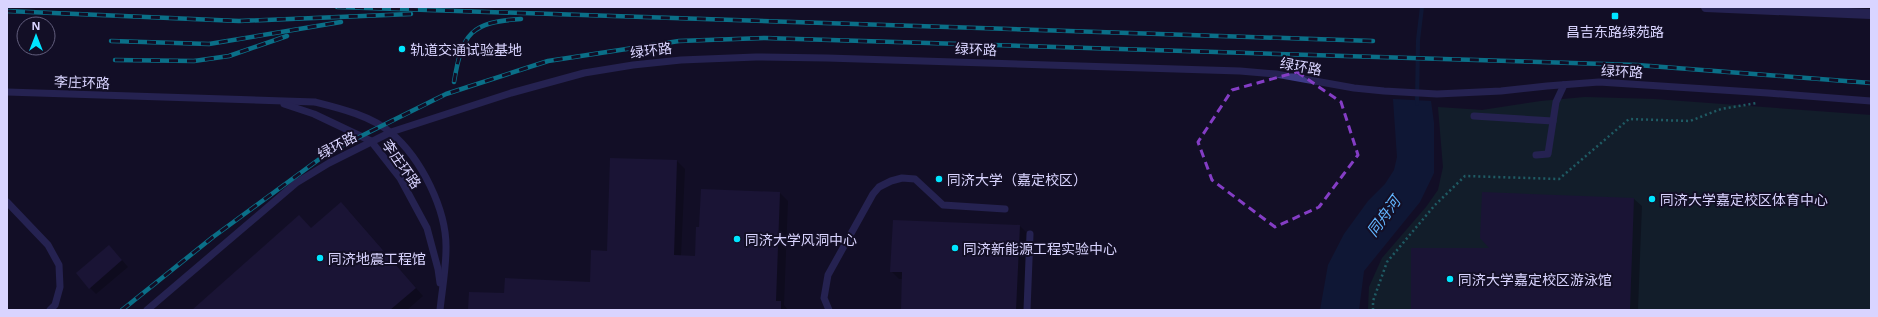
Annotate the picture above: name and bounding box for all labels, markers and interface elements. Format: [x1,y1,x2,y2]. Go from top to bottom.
marker: 昌吉东路绿苑路 [1610,11,1620,21]
north arrow [16,16,56,56]
text: N [32,18,40,33]
place label: 昌吉东路绿苑路 [1566,22,1664,41]
street label: 绿环路 [629,38,673,62]
street label: 绿环路 [955,39,997,59]
place label: 轨道交通试验基地 [410,40,522,59]
marker: 轨道交通试验基地 [397,44,407,54]
street label: 绿环路 [1279,53,1323,79]
street label: 绿环路 [1601,60,1643,82]
street label: 李庄环路 [54,72,110,92]
street label: 绿环路 [314,127,360,163]
street label: 李庄环路 [378,136,426,192]
place label: 同济大学（嘉定校区） [947,170,1087,189]
marker: 同济大学（嘉定校区） [934,174,944,184]
water label: 同舟河 [1362,189,1406,240]
place label: 同济大学嘉定校区体育中心 [1660,190,1828,209]
marker: 同济大学嘉定校区体育中心 [1647,194,1657,204]
place label: 同济大学风洞中心 [745,230,857,249]
marker: 同济大学风洞中心 [732,234,742,244]
place label: 同济新能源工程实验中心 [963,239,1117,258]
marker: 同济新能源工程实验中心 [950,243,960,253]
place label: 同济地震工程馆 [328,249,426,268]
marker: 同济地震工程馆 [315,253,325,263]
place label: 同济大学嘉定校区游泳馆 [1458,270,1612,289]
marker: 同济大学嘉定校区游泳馆 [1445,274,1455,284]

